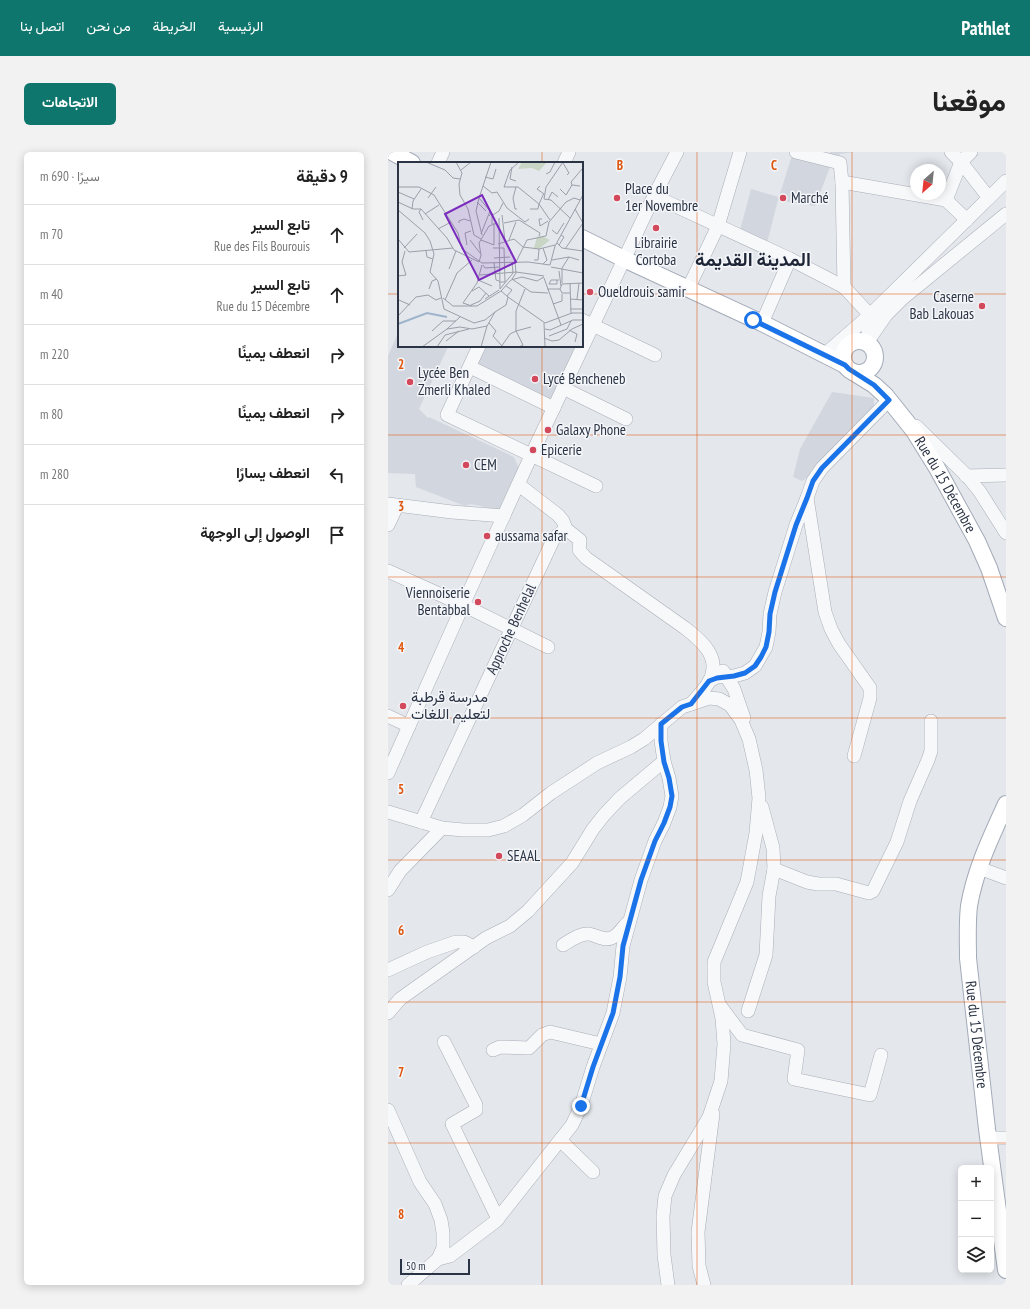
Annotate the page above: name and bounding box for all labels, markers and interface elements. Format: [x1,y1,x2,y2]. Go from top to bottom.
text: Pathlet [961,16,1010,40]
text: اتصل بنا [20,17,64,35]
text: من نحن [86,17,131,35]
text: الخريطة [153,17,196,35]
text: الرئيسية [218,17,263,35]
text: موقعنا [932,82,1006,119]
button: الاتجاهات [24,83,116,125]
text: B [617,157,623,174]
text: C [771,157,777,174]
inset map [398,162,583,347]
north arrow [910,164,946,200]
text: 9 دقيقة [296,165,348,187]
text: سيرًا · 690 m [40,168,100,185]
place label: Place du 1er Novembre [625,179,698,215]
place label: Marché [791,188,829,207]
marker: Place du 1er Novembre [612,193,622,203]
marker: Marché [778,193,788,203]
text: تابع السير [251,215,310,234]
marker: Librairie Cortoba [651,223,661,233]
icon: ahead [326,224,348,246]
text: 70 m [40,226,63,243]
place label: Librairie Cortoba [635,233,677,269]
text: Rue des Fils Bourouis [214,238,310,255]
district label: المدينة القديمة [695,247,811,271]
text: تابع السير [251,275,310,294]
place label: Oueldrouis samir [598,282,687,301]
icon: ahead [326,284,348,306]
text: 40 m [40,286,63,303]
marker: Oueldrouis samir [585,287,595,297]
place label: Caserne Bab Lakouas [909,287,974,323]
text: Rue du 15 Décembre [217,298,310,315]
marker: Caserne Bab Lakouas [977,301,987,311]
route start [744,311,762,329]
text: انعطف يمينًا [238,343,310,362]
icon: right [326,344,348,366]
text: 220 m [40,346,69,363]
text: 2 [398,356,404,373]
place label: Lycée Ben Zmerli Khaled [418,363,491,399]
place label: Lycé Bencheneb [543,369,625,388]
marker: Lycé Bencheneb [530,374,540,384]
marker: Lycée Ben Zmerli Khaled [405,377,415,387]
text: انعطف يمينًا [238,403,310,422]
icon: right [326,404,348,426]
text: 80 m [40,406,63,423]
place label: Galaxy Phone [556,420,626,439]
marker: Galaxy Phone [543,425,553,435]
street label: Rue du 15 Décembre [911,433,981,536]
place label: Epicerie [541,440,582,459]
marker: Epicerie [528,445,538,455]
place label: CEM [474,455,497,474]
marker: CEM [461,460,471,470]
text: انعطف يسارًا [236,463,310,482]
icon: left [326,464,348,486]
text: 280 m [40,466,69,483]
text: 3 [398,498,404,515]
text: الوصول إلى الوجهة [200,523,310,542]
icon: arrive [326,524,348,546]
place label: aussama safar [495,526,569,545]
marker: aussama safar [482,531,492,541]
street label: Approche Benhelal [481,580,540,677]
place label: Viennoiserie Bentabbal [405,583,470,619]
marker: Viennoiserie Bentabbal [473,597,483,607]
text: 4 [398,639,405,656]
place label: مدرسة قرطبة لتعليم اللغات [411,687,490,724]
marker: مدرسة قرطبة لتعليم اللغات [398,701,408,711]
text: 5 [398,781,404,798]
place label: SEAAL [507,846,541,865]
marker: SEAAL [494,851,504,861]
text: 6 [398,922,404,939]
street label: Rue du 15 Décembre [962,980,992,1089]
text: 7 [398,1064,404,1081]
route end [572,1097,590,1115]
map controls [958,1165,994,1273]
button: + [958,1165,994,1201]
button: − [958,1201,994,1237]
text: 8 [398,1206,404,1223]
button: layers [958,1237,994,1273]
scale bar [400,1257,470,1276]
text: 50 m [406,1259,425,1273]

